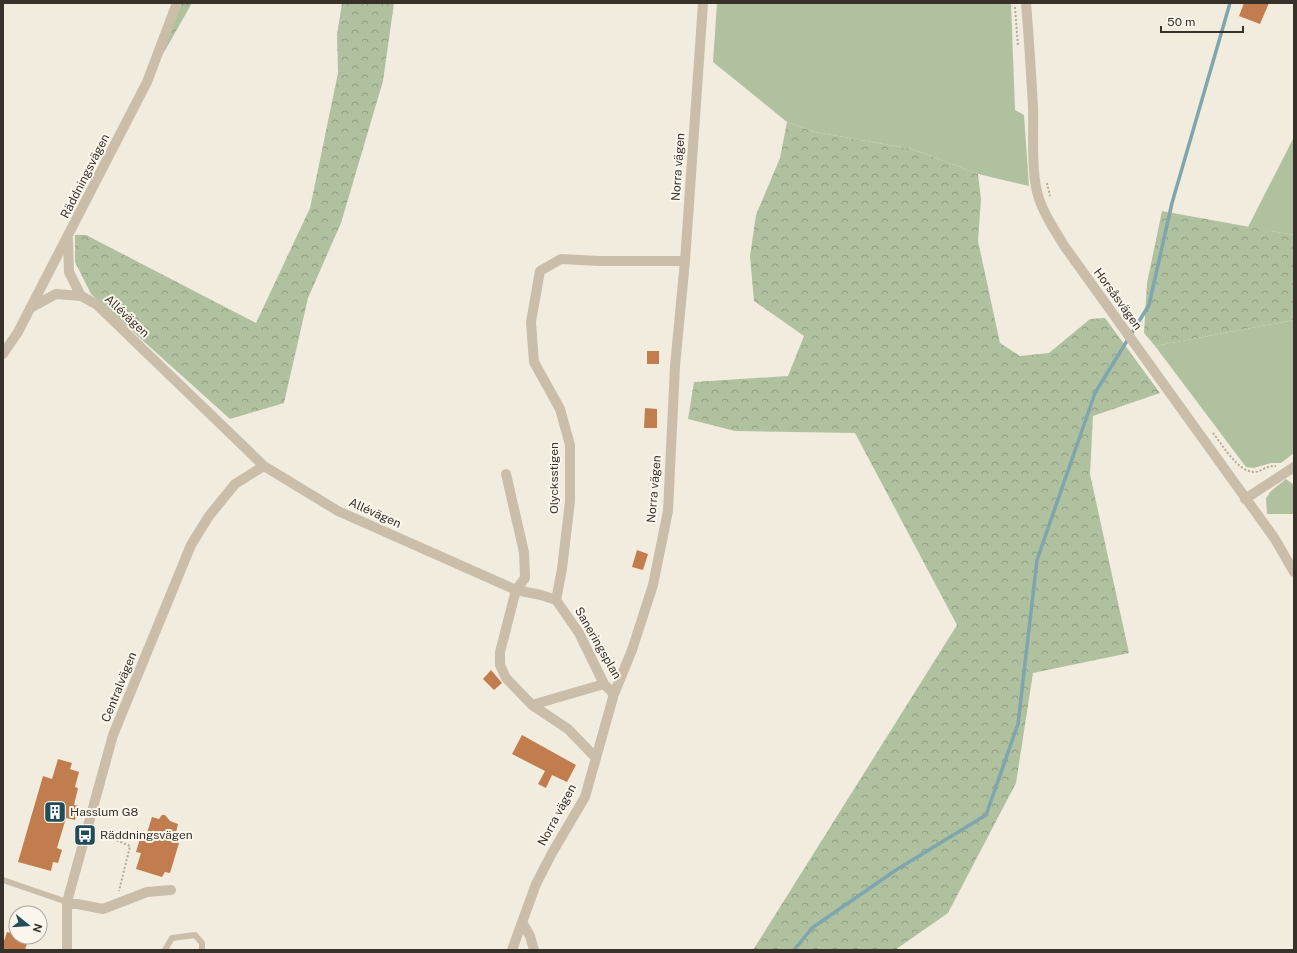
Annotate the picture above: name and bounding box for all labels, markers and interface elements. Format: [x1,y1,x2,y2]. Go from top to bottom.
scale bar [1161,8,1243,34]
text: 50 m [1167,15,1195,29]
street label: Räddningsvägen [58,131,112,221]
street label: Norra vägen [669,133,687,201]
street label: Horsåsvägen [1091,265,1145,333]
street label: Allévägen [102,292,152,340]
street label: Olycksstigen [547,442,561,514]
street label: Norra vägen [644,454,664,523]
street label: Allévägen [347,495,403,531]
street label: Saneringsplan [572,605,624,681]
street label: Centralvägen [99,650,139,724]
street label: Norra vägen [535,782,579,848]
building icon: Hasslum G8 [42,799,68,825]
place label: Hasslum G8 [70,805,138,819]
bus stop icon: Räddningsvägen [72,822,98,848]
place label: Räddningsvägen [100,828,193,842]
north arrow [8,905,48,945]
text: N [31,922,45,934]

